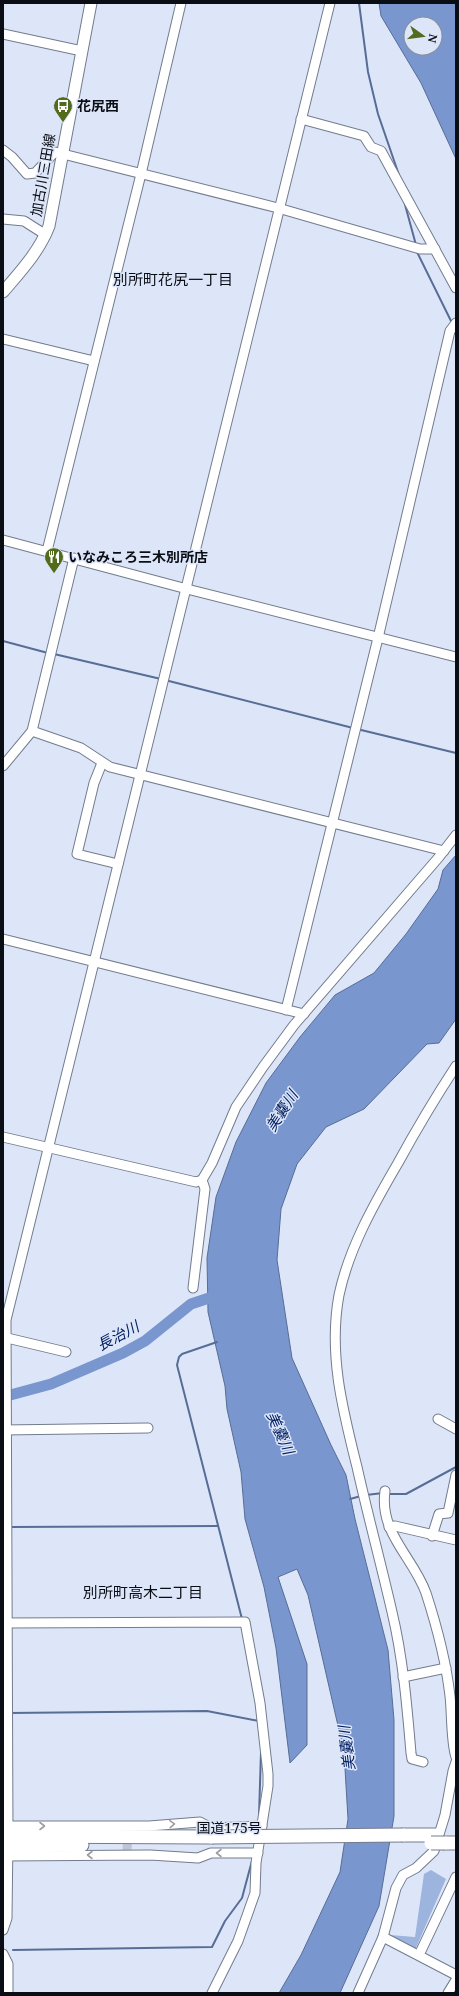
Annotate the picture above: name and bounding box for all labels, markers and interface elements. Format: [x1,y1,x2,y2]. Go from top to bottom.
north arrow [403,16,443,56]
text: N [425,33,442,45]
bus stop icon: 花尻西 [52,95,74,123]
place label: 花尻西 [77,96,119,115]
street label: 加古川三田線 [26,132,59,218]
district label: 別所町花尻一丁目 [113,269,233,289]
restaurant icon: いなみころ三木別所店 [43,546,65,574]
place label: いなみころ三木別所店 [68,547,208,566]
water label: 美嚢川 [261,1084,303,1135]
water label: 長治川 [93,1315,144,1355]
water label: 美嚢川 [263,1408,300,1459]
district label: 別所町高木二丁目 [83,1582,203,1602]
water label: 美嚢川 [333,1723,359,1772]
street label: 国道175号 [196,1818,262,1837]
one-way arrow [169,1820,175,1829]
one-way arrow [39,1822,45,1830]
one-way arrow [216,1849,222,1857]
one-way arrow [87,1851,93,1859]

